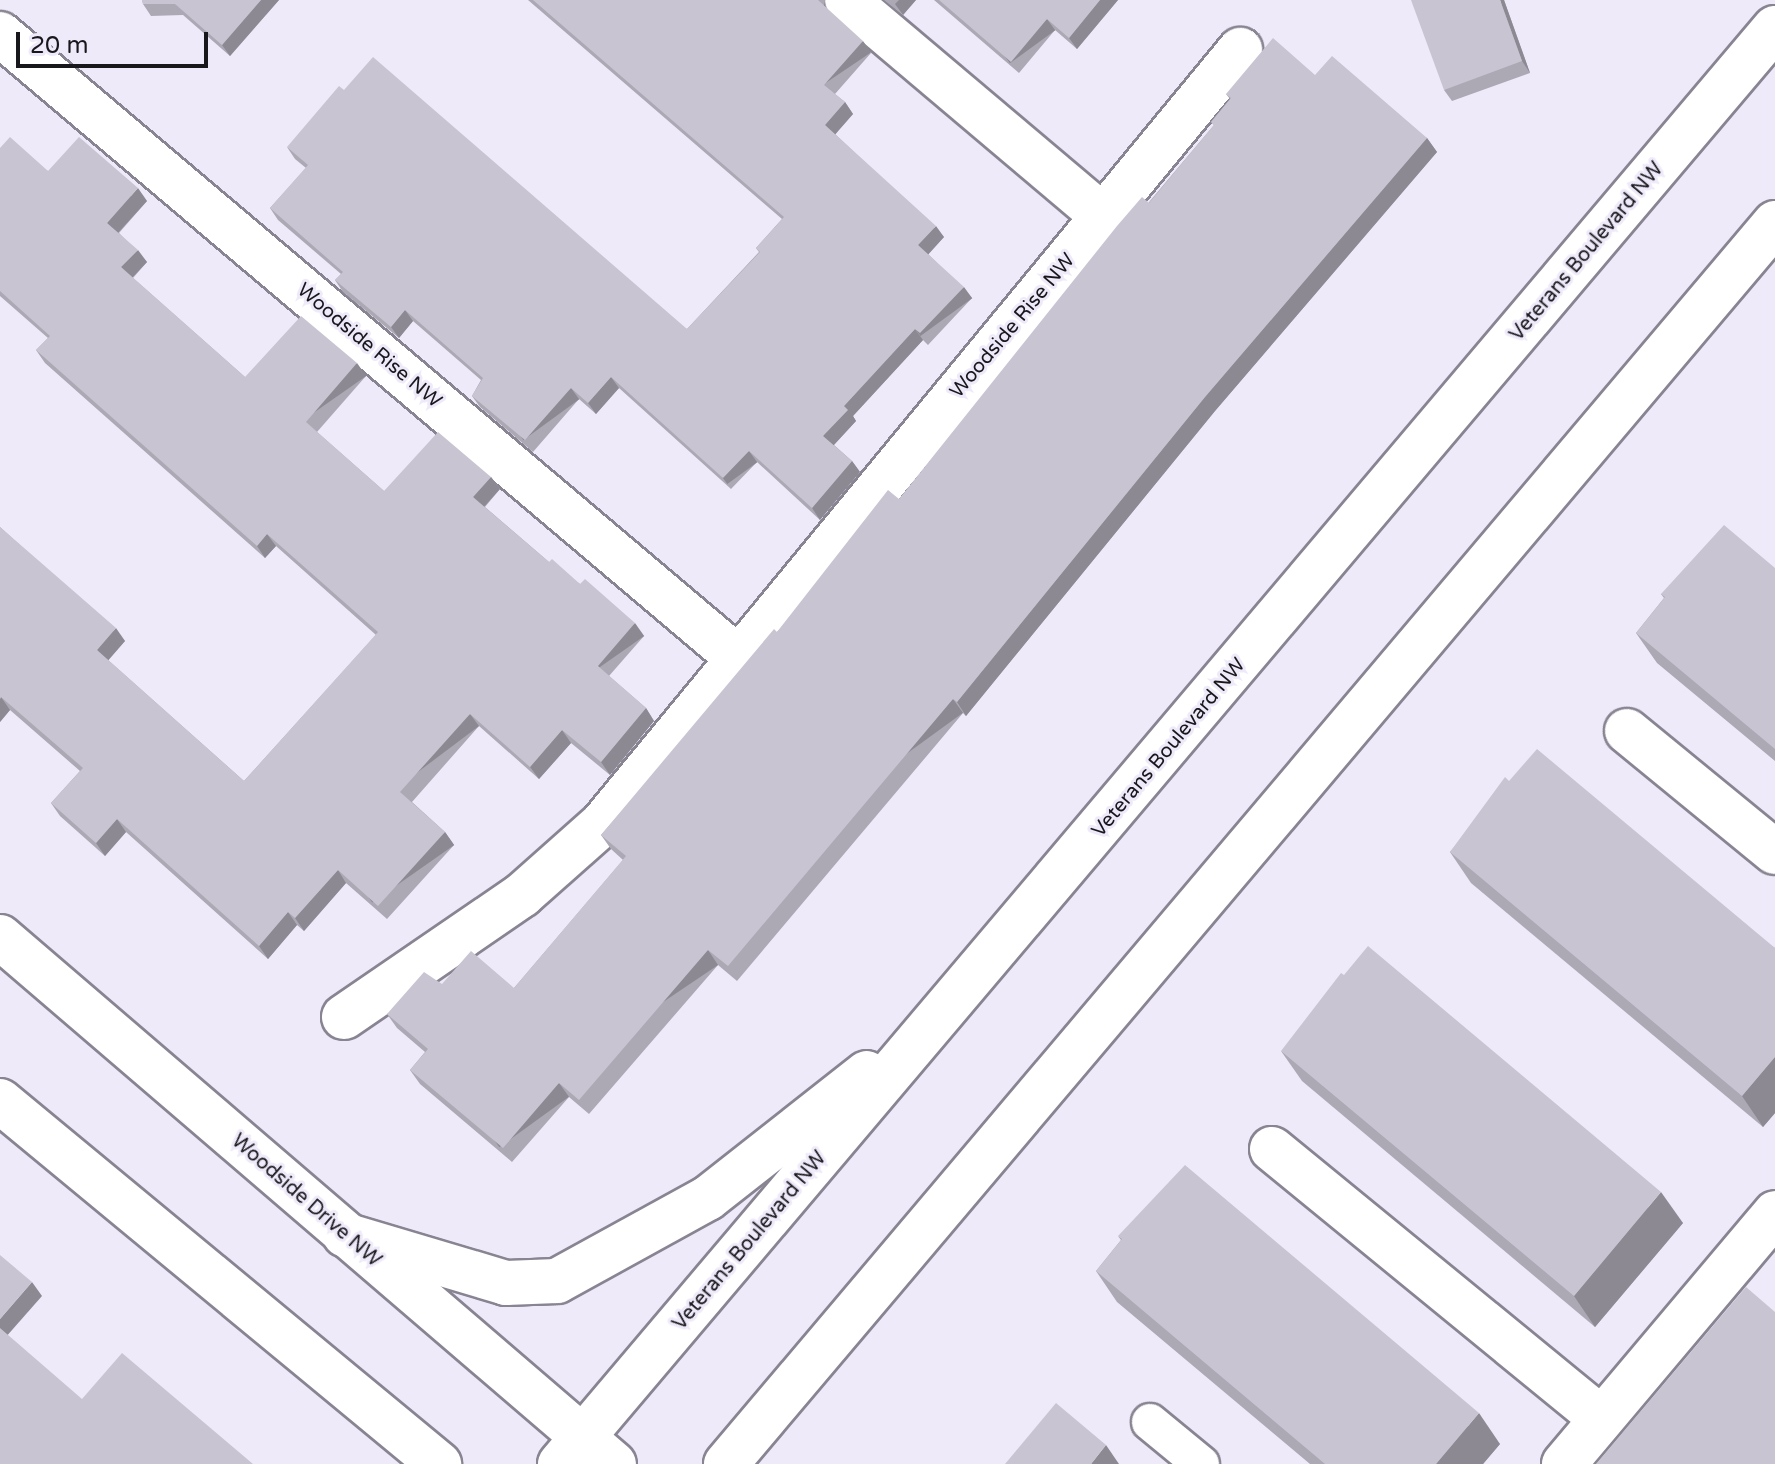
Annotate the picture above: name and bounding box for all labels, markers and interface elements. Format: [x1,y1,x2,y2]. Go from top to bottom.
scale bar [20,16,212,66]
text: 20 m [30,31,88,60]
street label: Veterans Boulevard NW [1505,158,1669,346]
street label: Woodside Rise NW [945,249,1081,403]
street label: Woodside Rise NW [292,278,446,414]
street label: Veterans Boulevard NW [1087,654,1251,842]
street label: Woodside Drive NW [226,1129,386,1273]
street label: Veterans Boulevard NW [668,1147,832,1335]

